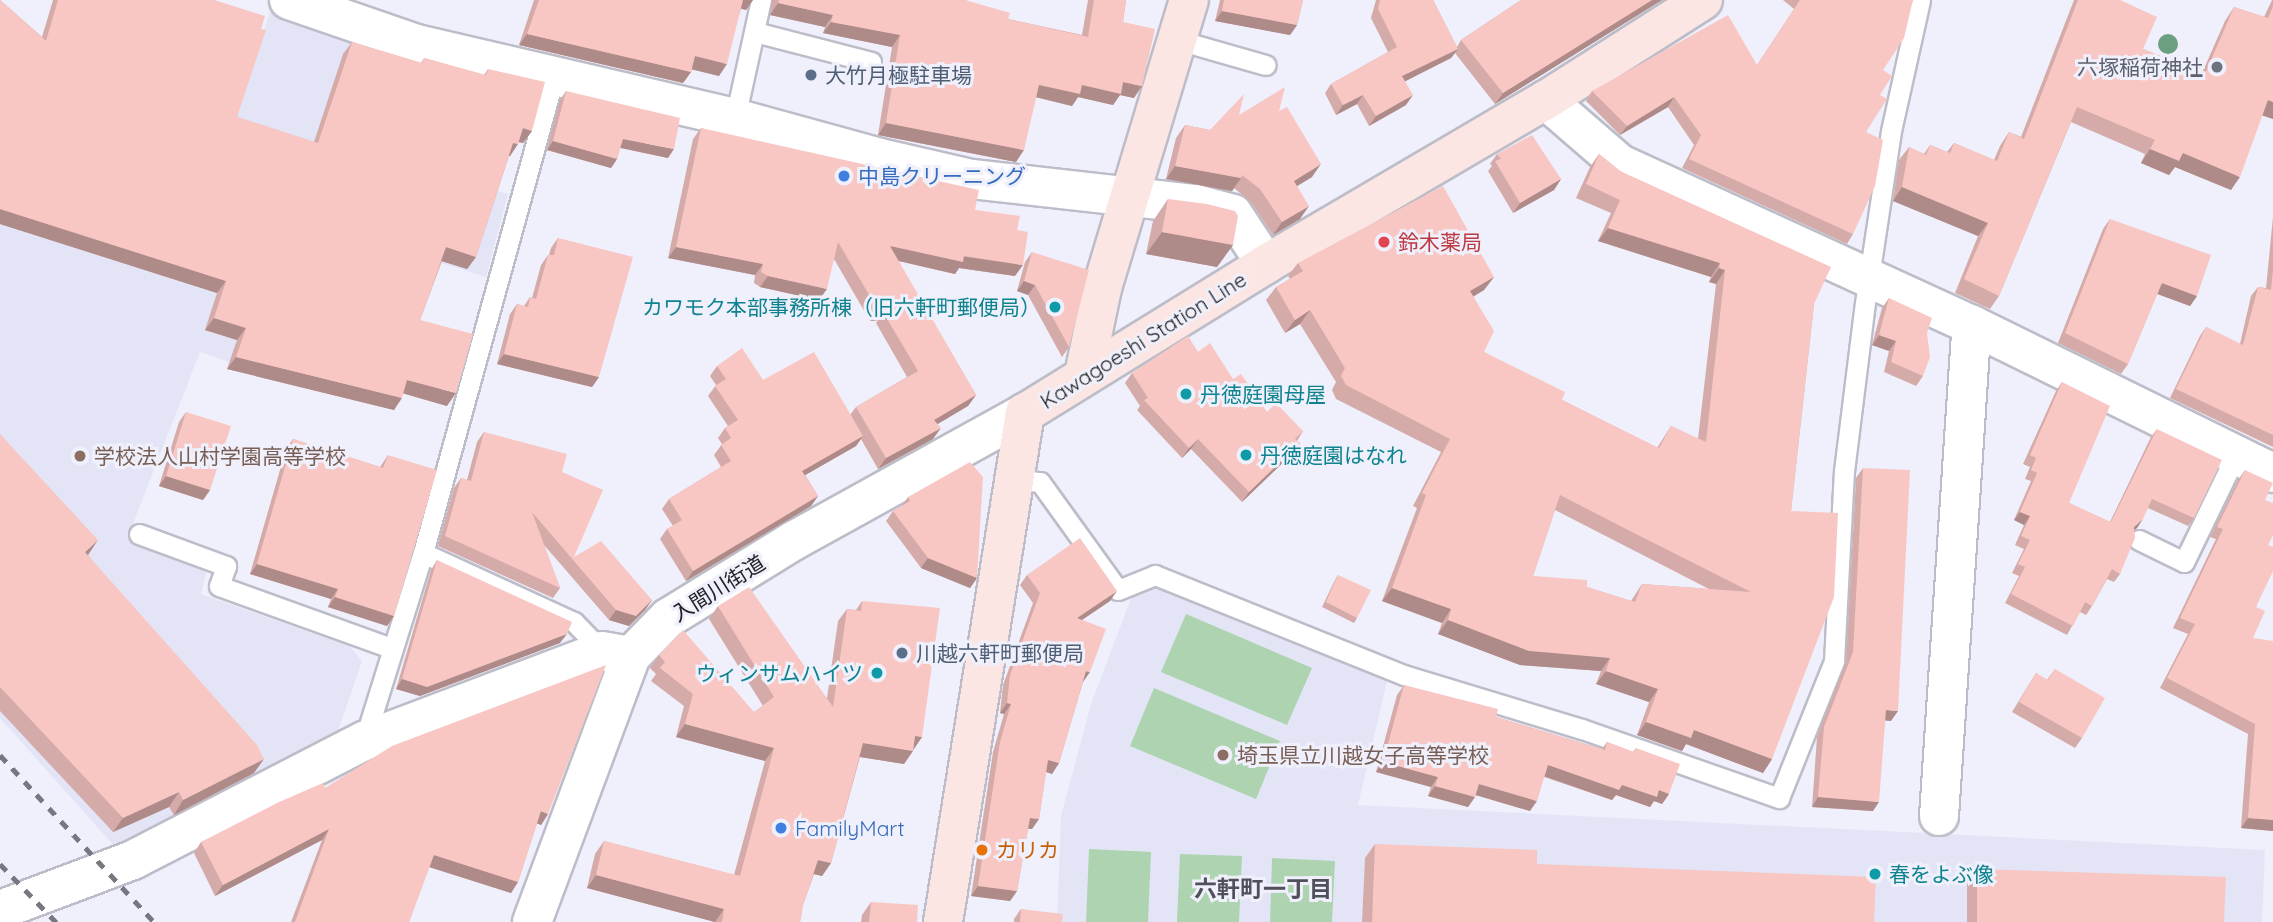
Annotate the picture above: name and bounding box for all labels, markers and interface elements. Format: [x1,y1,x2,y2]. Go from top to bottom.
place label: 六塚稲荷神社 [2077,54,2203,80]
marker: 六塚稲荷神社 [2209,59,2225,75]
place label: 大竹月極駐車場 [825,62,972,88]
marker: 大竹月極駐車場 [803,67,819,83]
place label: 中島クリーニング [858,163,1026,189]
marker: 中島クリーニング [836,168,852,184]
place label: 鈴木薬局 [1398,229,1482,255]
marker: 鈴木薬局 [1376,234,1392,250]
street label: Kawagoeshi Station Line [1035,266,1251,414]
place label: カワモク本部事務所棟（旧六軒町郵便局） [642,294,1041,320]
marker: カワモク本部事務所棟（旧六軒町郵便局） [1047,299,1063,315]
place label: 丹徳庭園母屋 [1200,381,1326,407]
marker: 丹徳庭園母屋 [1178,386,1194,402]
place label: 丹徳庭園はなれ [1260,442,1407,468]
place label: 学校法人山村学園高等学校 [94,443,346,469]
marker: 丹徳庭園はなれ [1238,447,1254,463]
marker: 学校法人山村学園高等学校 [72,448,88,464]
street label: 入間川街道 [667,549,769,627]
place label: 川越六軒町郵便局 [916,640,1084,666]
marker: 川越六軒町郵便局 [894,645,910,661]
place label: ウィンサムハイツ [695,660,863,686]
marker: ウィンサムハイツ [869,665,885,681]
place label: 埼玉県立川越女子高等学校 [1237,742,1489,768]
marker: 埼玉県立川越女子高等学校 [1215,747,1231,763]
place label: FamilyMart [795,815,905,841]
marker: FamilyMart [773,820,789,836]
place label: カリカ [996,837,1059,863]
marker: カリカ [974,842,990,858]
place label: 春をよぶ像 [1889,861,1994,887]
marker: 春をよぶ像 [1867,866,1883,882]
district label: 六軒町一丁目 [1194,875,1332,903]

